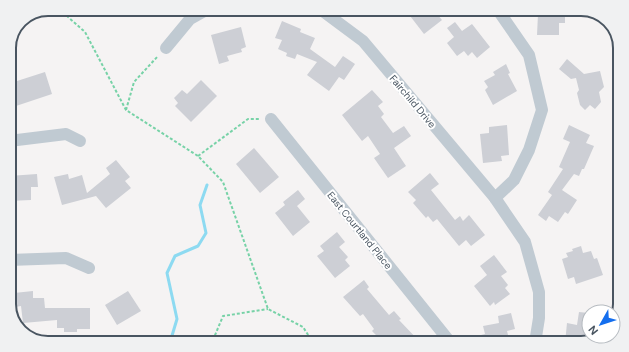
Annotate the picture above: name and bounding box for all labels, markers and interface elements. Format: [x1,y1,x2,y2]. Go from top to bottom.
street label: Fairchild Drive [387,72,439,131]
street label: East Courtland Place [324,189,395,272]
north arrow [581,304,621,344]
text: N [585,323,601,338]

